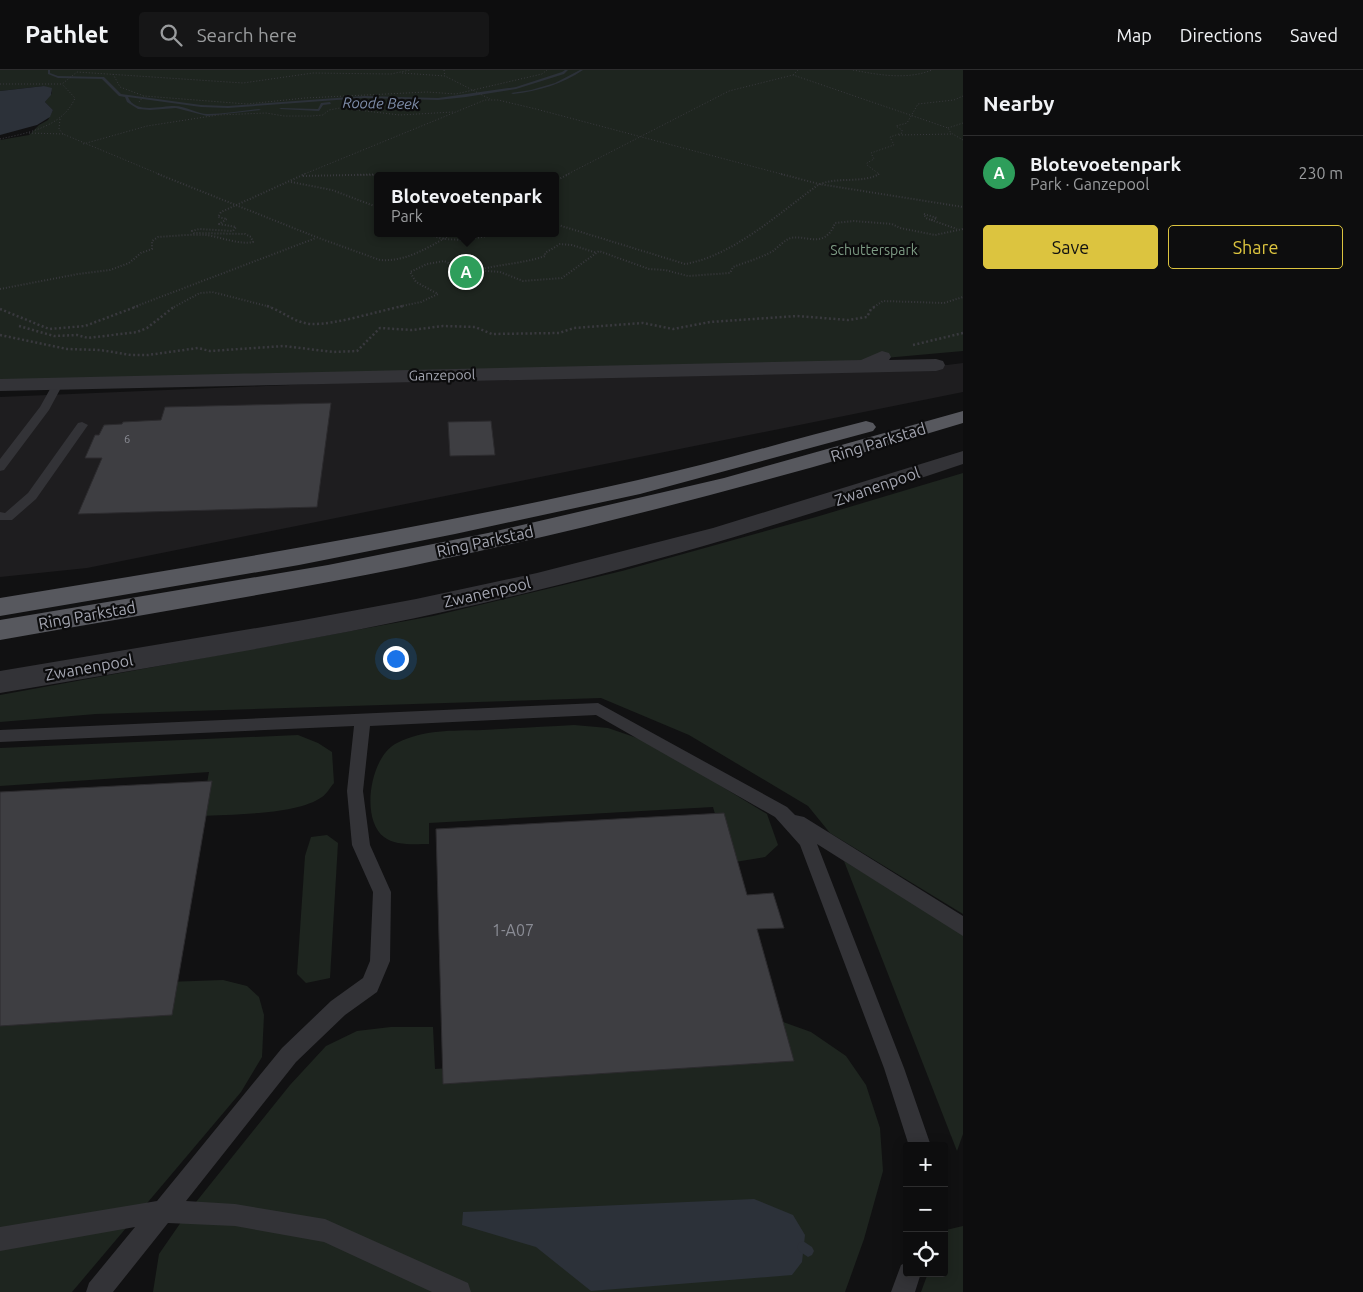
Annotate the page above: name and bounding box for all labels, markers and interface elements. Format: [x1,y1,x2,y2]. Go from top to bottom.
search box [139,12,489,57]
text: Pathlet [25,21,109,48]
icon: search [157,21,185,49]
text: Search here [197,24,297,46]
text: Map [1116,25,1152,45]
text: Directions [1180,25,1262,45]
text: Saved [1290,25,1338,45]
text: Nearby [983,91,1054,115]
water label: Roode Beek [343,94,420,112]
text: Blotevoetenpark [1030,153,1181,175]
text: A [993,164,1005,182]
text: 230 m [1298,164,1343,182]
popup [374,172,559,237]
text: Park · Ganzepool [1030,175,1149,193]
text: Blotevoetenpark [391,185,542,207]
text: Park [391,207,423,225]
button: Save [983,225,1158,269]
button: Share [1168,225,1343,269]
park label: Schutterspark [830,242,918,258]
pin: A [450,253,482,291]
street label: Ganzepool [408,366,476,384]
street label: Ring Parkstad [828,419,928,465]
house number: 6 [124,433,130,445]
street label: Zwanenpool [832,463,922,509]
street label: Ring Parkstad [435,522,535,560]
street label: Zwanenpool [442,573,532,611]
street label: Ring Parkstad [37,598,137,632]
your location [383,646,409,672]
street label: Zwanenpool [44,650,134,684]
house number: 1-A07 [492,921,534,939]
map controls [903,1142,948,1277]
button: + [903,1142,948,1187]
button: − [903,1187,948,1232]
button: locate [903,1232,948,1277]

